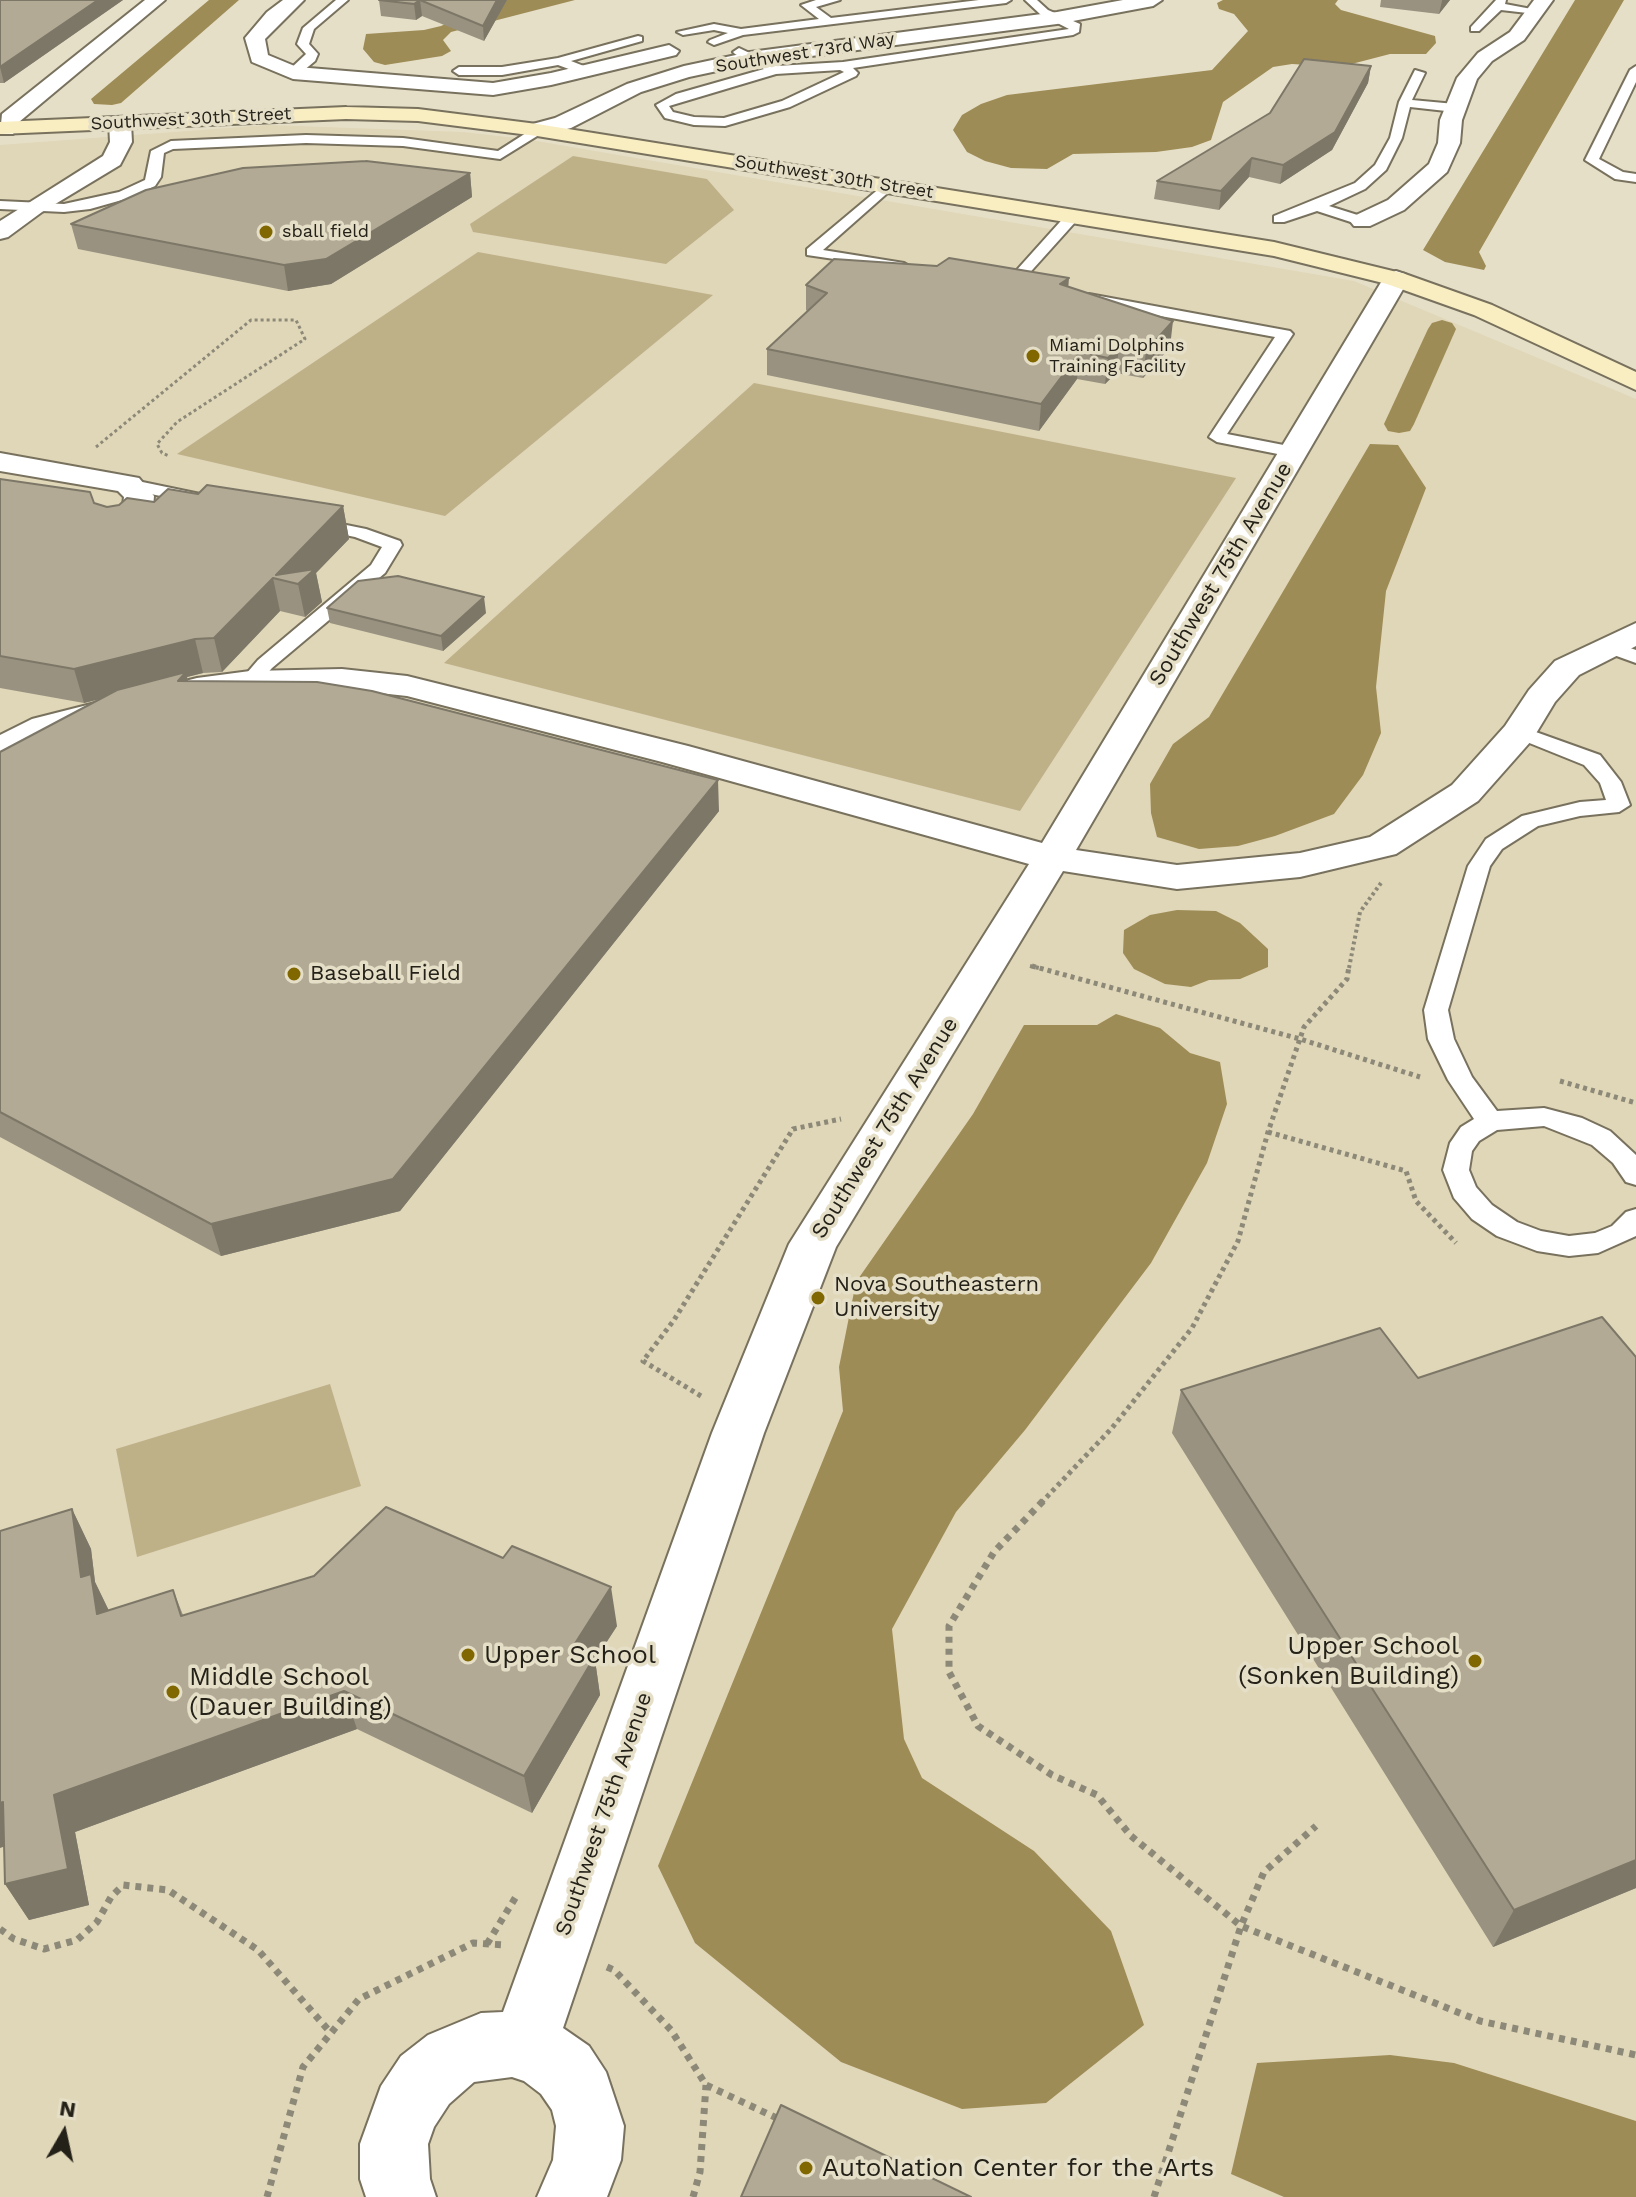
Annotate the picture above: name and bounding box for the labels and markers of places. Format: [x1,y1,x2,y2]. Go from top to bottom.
place label: sball field [282,221,369,243]
marker: sball field [257,223,275,241]
place label: Miami Dolphins Training Facility [1049,335,1186,378]
marker: Miami Dolphins Training Facility [1024,347,1042,365]
place label: Baseball Field [310,961,461,987]
marker: Baseball Field [285,965,303,983]
place label: Nova Southeastern University [834,1272,1039,1324]
marker: Nova Southeastern University [809,1289,827,1307]
place label: Upper School (Sonken Building) [1238,1630,1459,1692]
place label: Upper School [484,1639,656,1671]
marker: Upper School [459,1646,477,1664]
marker: Upper School (Sonken Building) [1466,1652,1484,1670]
place label: Middle School (Dauer Building) [189,1661,392,1722]
marker: Middle School (Dauer Building) [164,1683,182,1701]
place label: AutoNation Center for the Arts [822,2152,1214,2184]
marker: AutoNation Center for the Arts [797,2159,815,2177]

